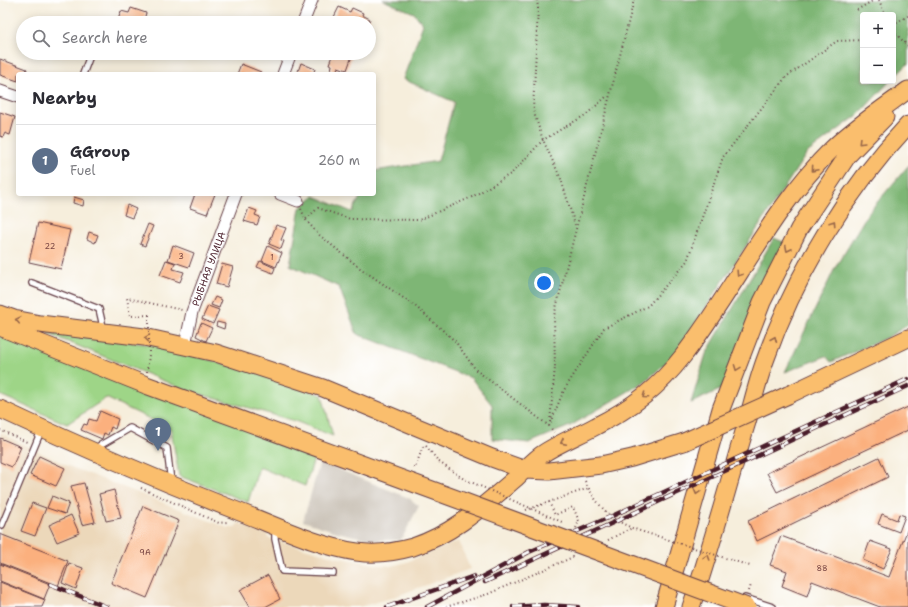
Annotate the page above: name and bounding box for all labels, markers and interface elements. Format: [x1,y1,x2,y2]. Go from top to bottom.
map controls [860,12,896,84]
button: + [860,12,896,48]
search box [16,16,376,60]
icon: search [30,27,52,49]
text: Search here [62,28,148,48]
button: − [860,48,896,84]
text: Nearby [32,87,97,109]
one-way arrow [858,137,866,145]
text: GGroup [70,142,130,162]
text: 1 [42,152,48,169]
text: 260 m [318,152,360,169]
text: Fuel [70,162,95,179]
one-way arrow [812,164,819,171]
one-way arrow [828,220,836,227]
street label: РЫБНАЯ УЛИЦА [188,230,228,308]
house number: 22 [45,241,56,252]
one-way arrow [785,245,793,252]
house number: 3 [178,251,184,262]
house number: 1 [270,252,274,263]
one-way arrow [736,270,743,277]
your location [534,273,554,293]
one-way arrow [15,316,21,324]
one-way arrow [143,334,150,343]
one-way arrow [769,335,777,343]
one-way arrow [733,365,741,372]
one-way arrow [643,391,650,398]
pin: 1 [145,418,171,451]
one-way arrow [560,437,567,445]
one-way arrow [693,488,702,495]
house number: 9А [139,547,151,558]
one-way arrow [702,553,711,560]
house number: 88 [816,563,828,574]

